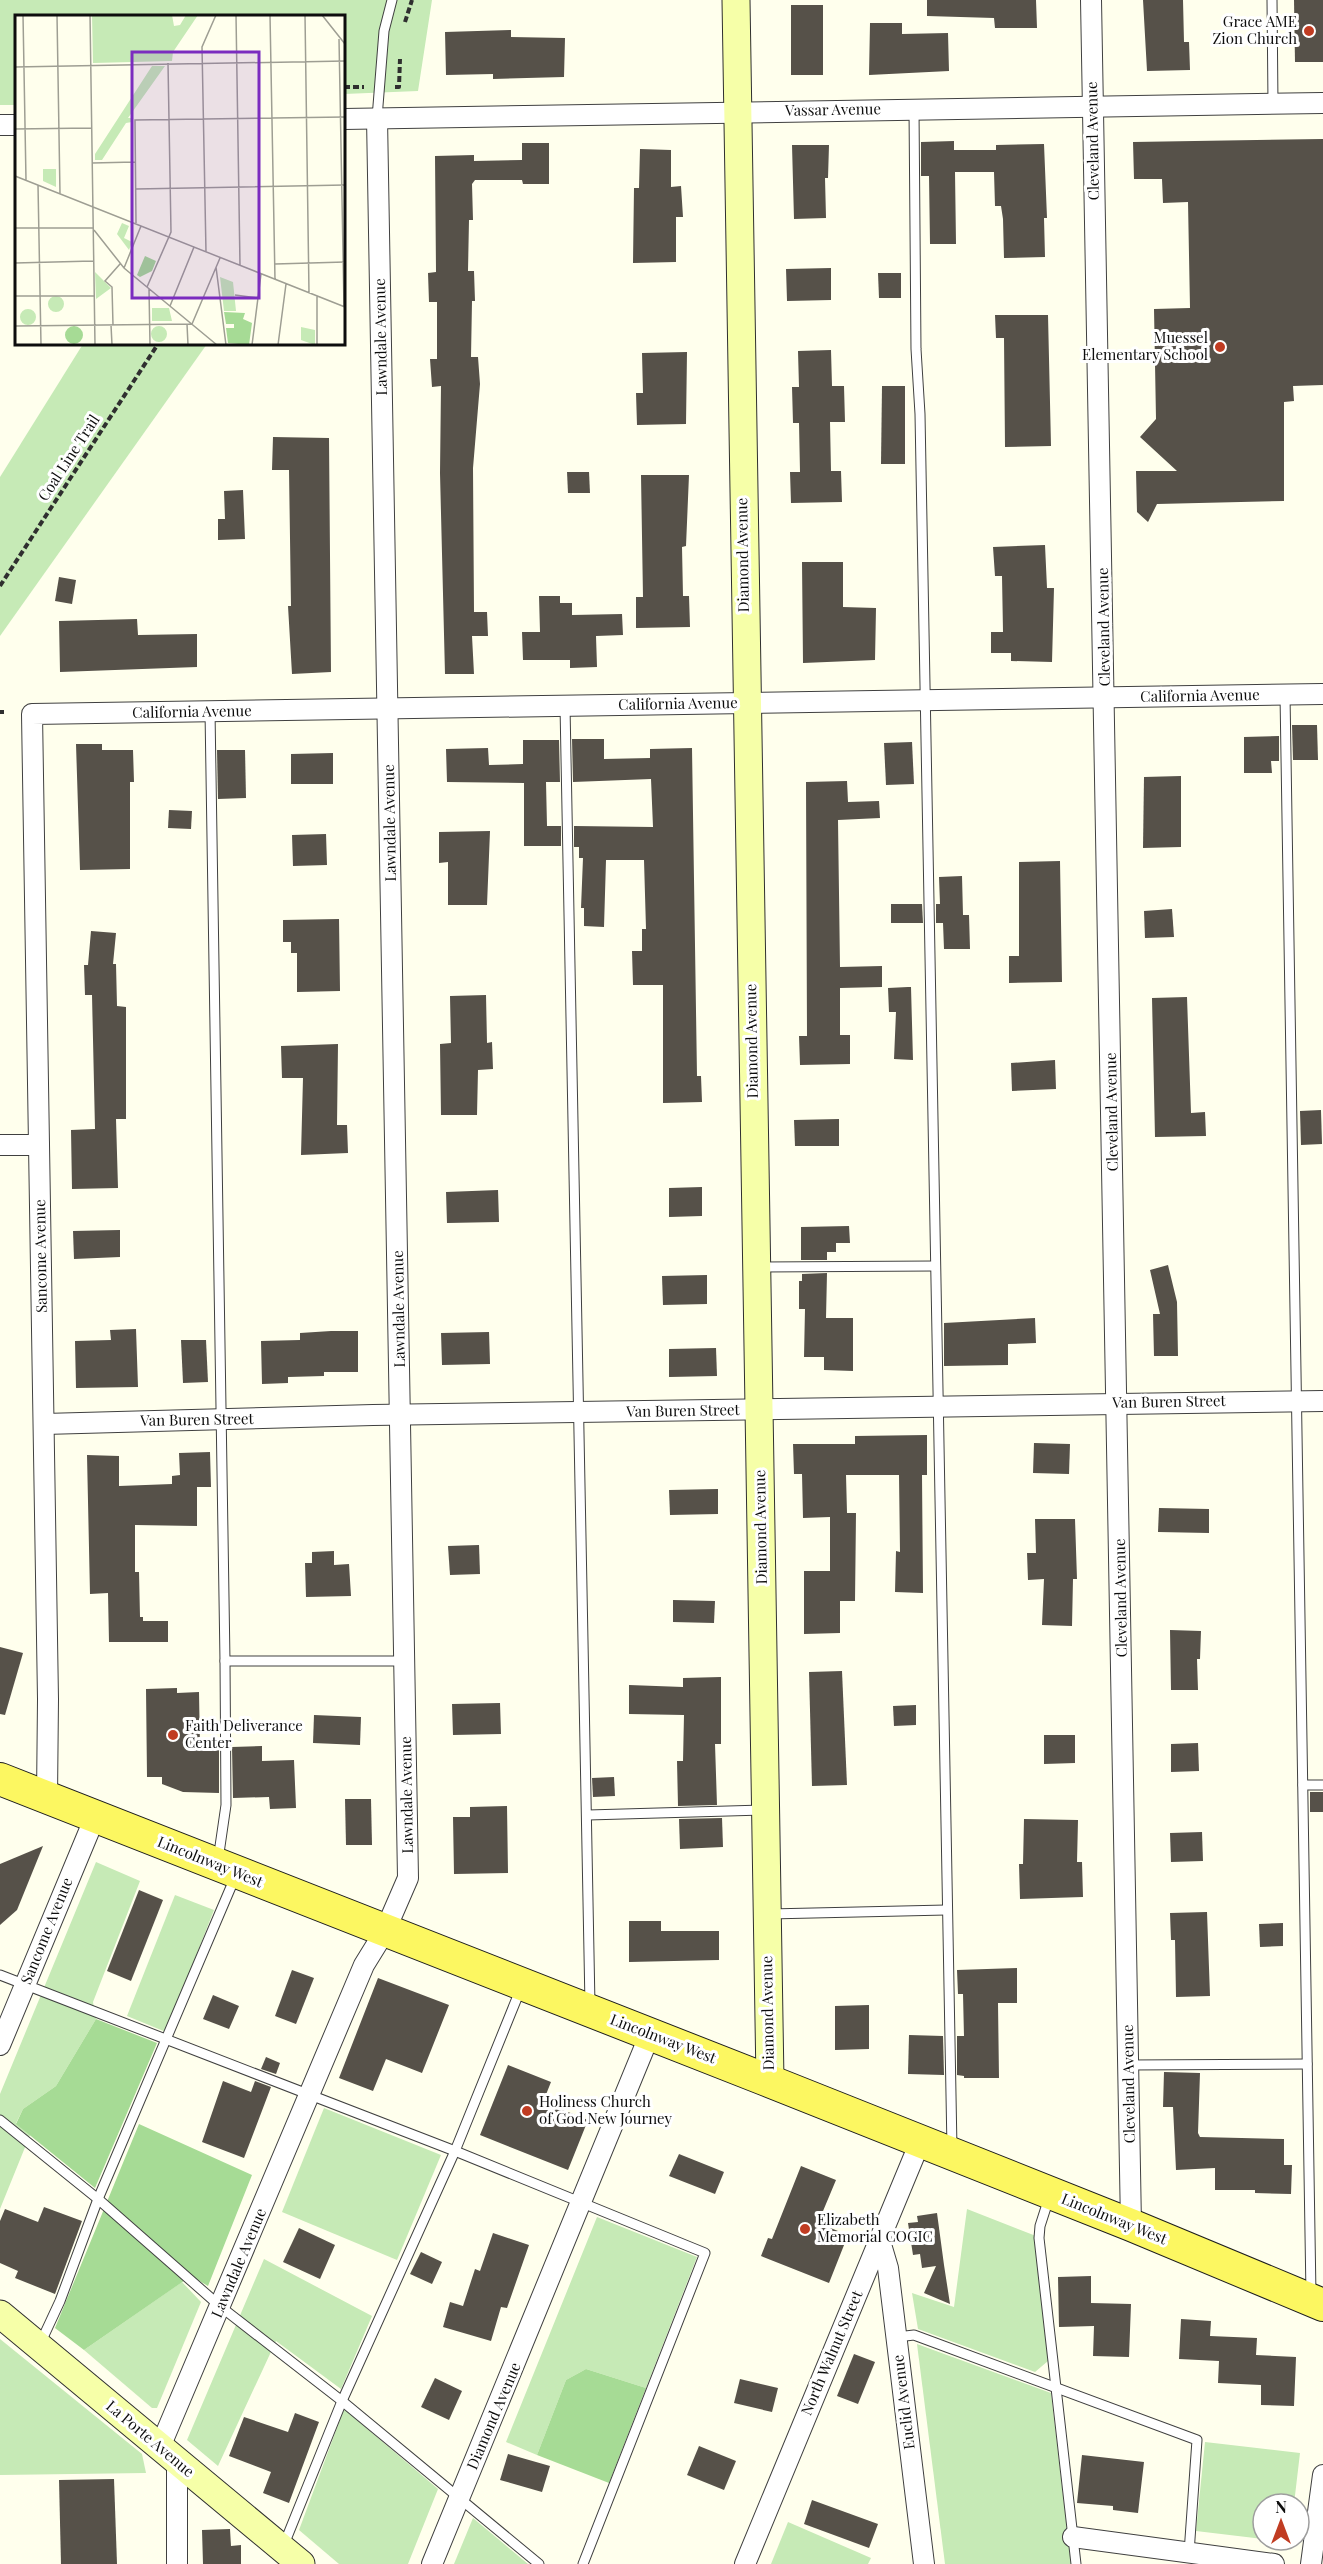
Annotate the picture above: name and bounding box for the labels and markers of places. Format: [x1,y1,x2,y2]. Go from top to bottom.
place label: Grace AME Zion Church [1212,11,1297,48]
marker: Grace AME Zion Church [1302,24,1316,38]
place label: Muessel Elementary School [1082,327,1208,364]
marker: Muessel Elementary School [1213,340,1227,354]
place label: Faith Deliverance Center [185,1715,303,1752]
marker: Faith Deliverance Center [166,1728,180,1742]
place label: Holiness Church of God New Journey [539,2091,673,2128]
marker: Holiness Church of God New Journey [520,2104,534,2118]
place label: Elizabeth Memorial COGIC [817,2209,933,2246]
marker: Elizabeth Memorial COGIC [798,2222,812,2236]

